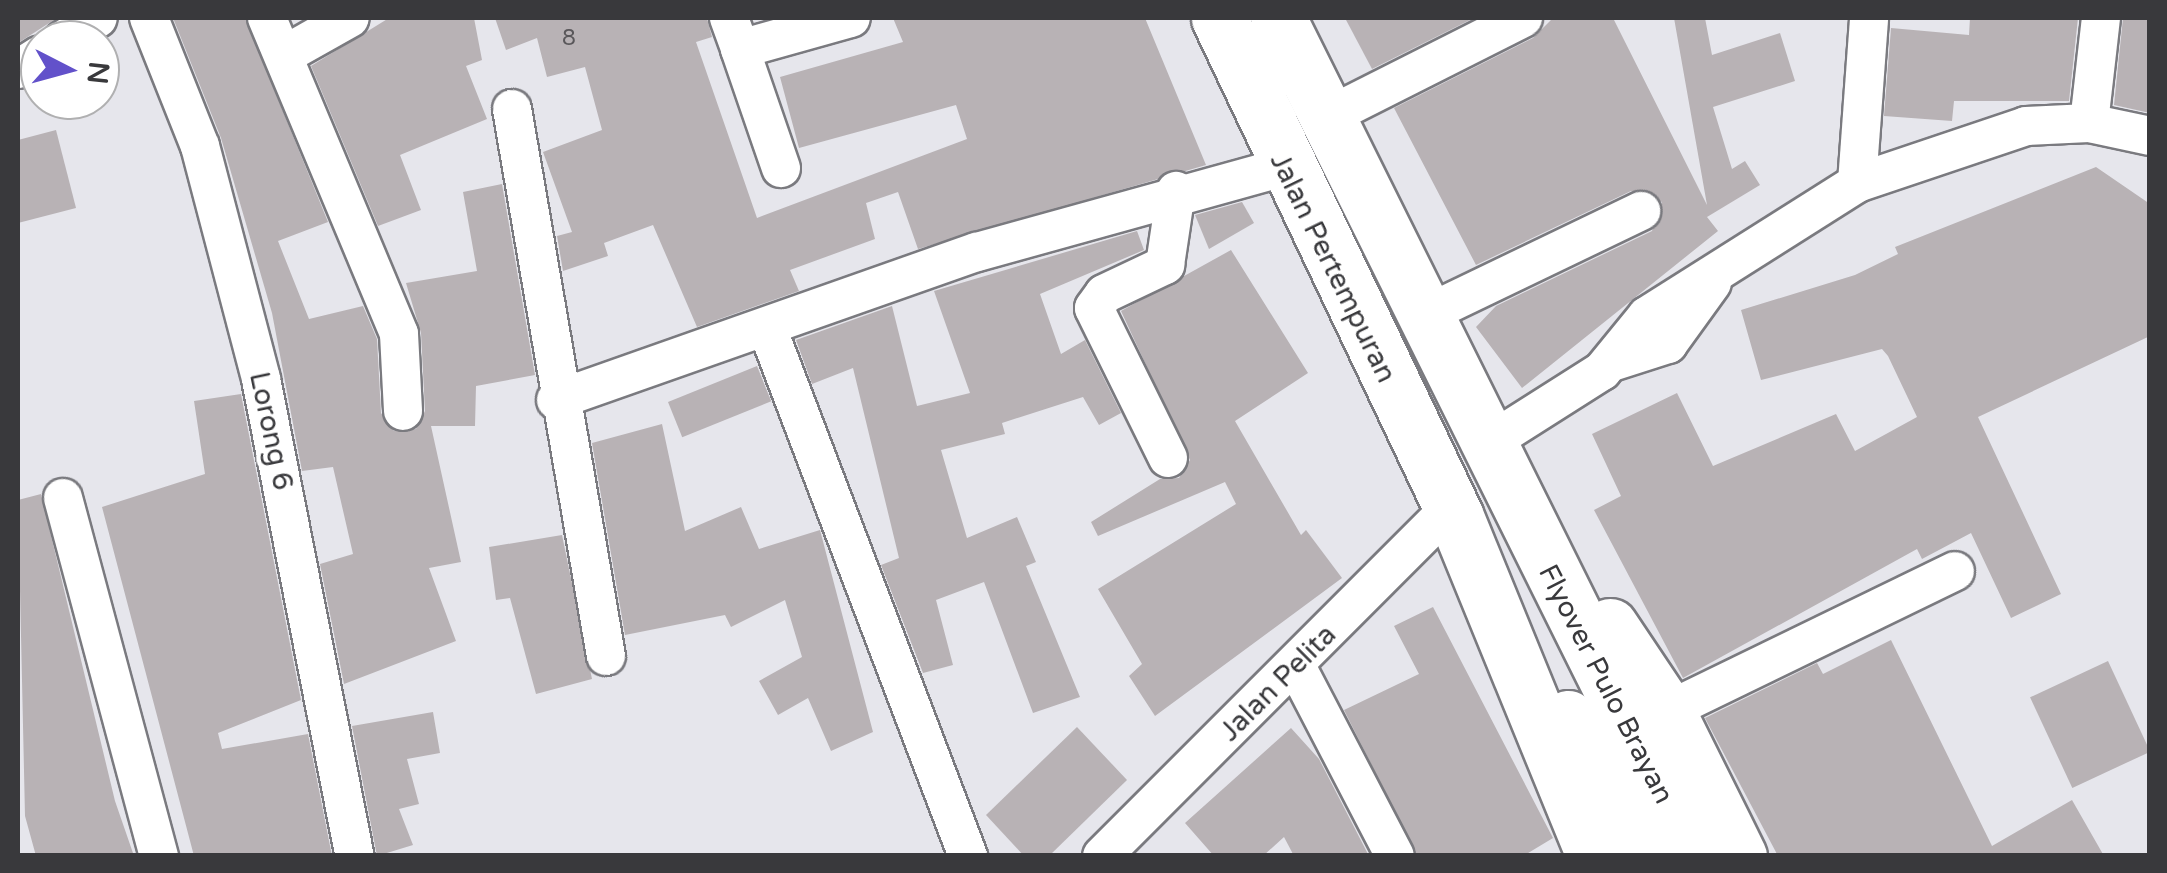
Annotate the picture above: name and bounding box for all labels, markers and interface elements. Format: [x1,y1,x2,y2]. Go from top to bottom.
north arrow [20,20,120,120]
house number: 8 [562,26,576,52]
text: N [80,60,116,86]
street label: Jalan Pertempuran [1263,148,1403,388]
street label: Lorong 6 [242,369,300,493]
street label: Flyover Pulo Brayan [1531,559,1681,809]
street label: Jalan Pelita [1213,618,1343,748]

